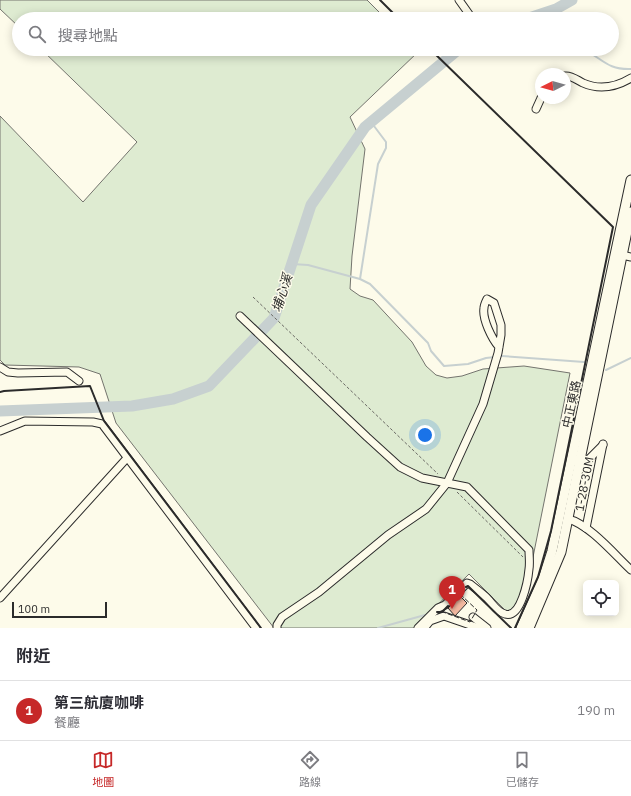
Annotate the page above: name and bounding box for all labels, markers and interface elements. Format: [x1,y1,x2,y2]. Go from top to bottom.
search box [12,12,619,56]
icon: search [26,23,48,45]
text: 搜尋地點 [58,26,118,45]
north arrow [535,68,571,104]
water label: 埔心溪 [268,270,297,314]
street label: 中正東路 [559,379,583,429]
your location [415,425,435,445]
street label: 1-28-30M [571,455,597,513]
pin: 1 [439,576,465,609]
map controls [583,580,619,616]
button: locate [583,580,619,616]
scale bar [12,600,107,619]
text: 100 m [18,602,50,616]
text: 附近 [16,645,50,667]
text: 第三航廈咖啡 [54,693,144,712]
text: 1 [25,702,33,719]
text: 190 m [577,702,615,719]
text: 餐廳 [54,714,80,731]
tab: 地圖 [92,749,114,789]
tab: 路線 [299,749,321,789]
tab: 已儲存 [506,749,539,789]

